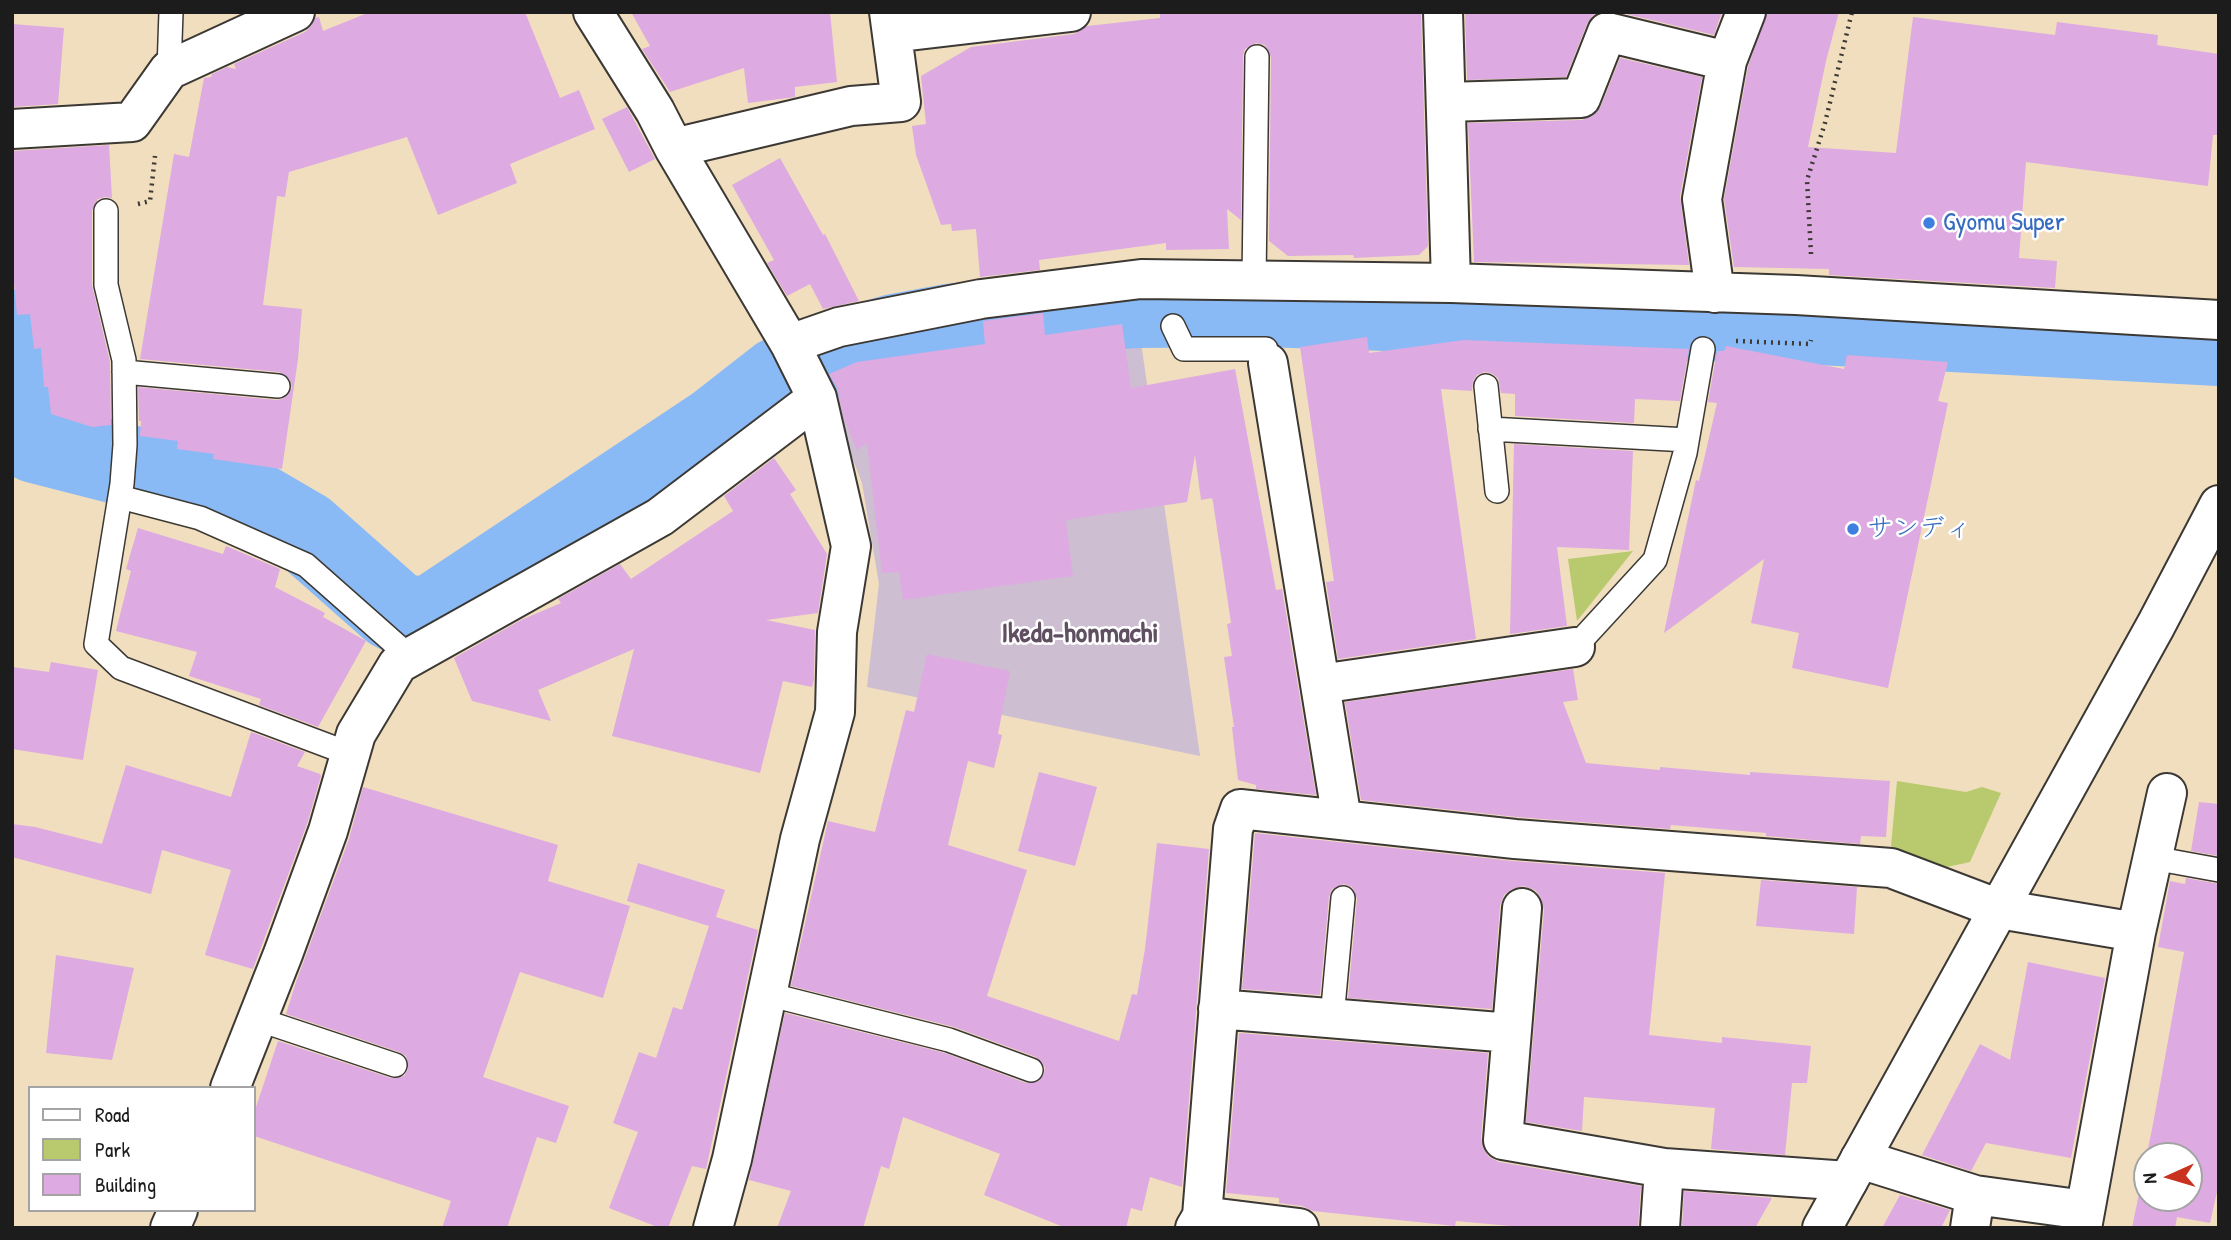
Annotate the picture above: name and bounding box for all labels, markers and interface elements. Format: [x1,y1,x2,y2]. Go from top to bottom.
place label: Gyomu Super [1943,207,2065,239]
marker: Gyomu Super [1921,215,1937,231]
place label: サンディ [1867,513,1971,545]
marker: サンディ [1845,521,1861,537]
district label: Ikeda-honmachi [1001,618,1159,652]
legend [28,1086,256,1212]
text: Road [95,1100,129,1129]
text: Park [95,1135,130,1164]
north arrow [2133,1142,2203,1212]
text: Building [95,1170,156,1199]
text: N [2136,1172,2162,1184]

